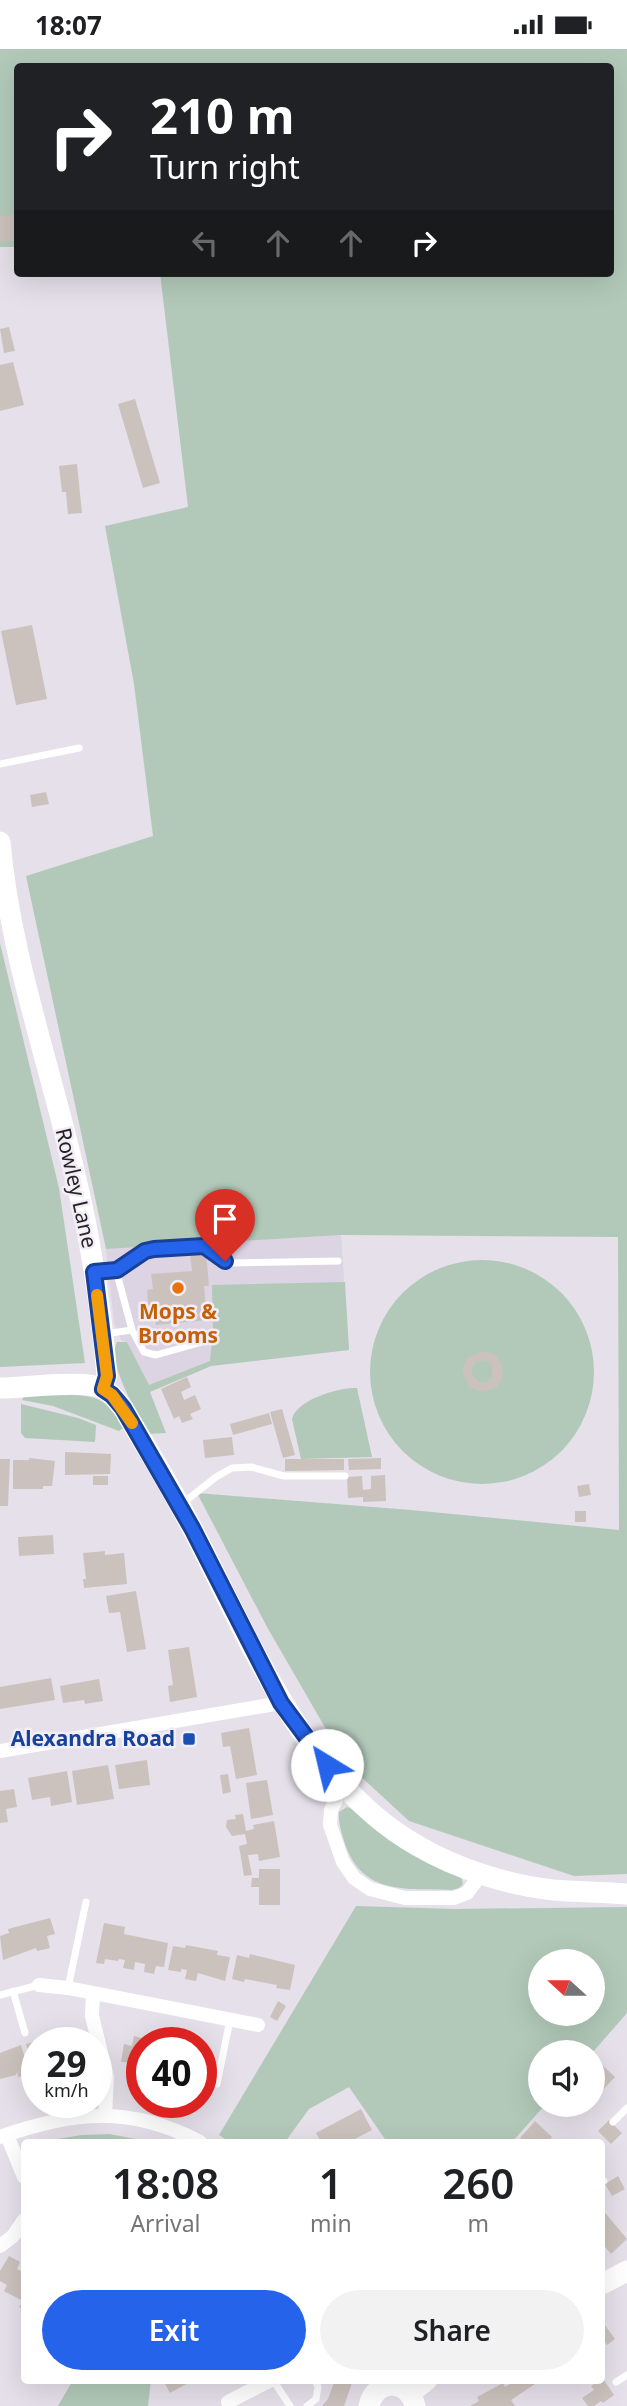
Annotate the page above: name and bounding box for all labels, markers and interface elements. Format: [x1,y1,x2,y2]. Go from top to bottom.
text: 18:07 [35,7,102,43]
text: 210 m [150,82,295,148]
icon: right [35,91,126,182]
text: Turn right [150,145,300,188]
icon: left [186,224,224,262]
icon: ahead [259,224,297,262]
icon: ahead [332,224,370,262]
icon: right [405,224,443,262]
street label: Rowley Lane [50,1125,104,1251]
pin [195,1189,255,1261]
icon: arrive [206,1200,244,1238]
marker: Mops & Brooms [170,1280,186,1296]
place label: Mops & Brooms [138,1297,218,1349]
place label: Alexandra Road [11,1724,175,1752]
position arrow [290,1728,364,1802]
marker: Alexandra Road [181,1731,197,1747]
north arrow [528,1949,606,2027]
map controls [528,1949,605,2117]
speed limit sign: 40 [126,2027,217,2118]
text: 29 [46,2040,87,2087]
button: sound [528,2040,605,2117]
text: km/h [44,2078,89,2102]
text: 18:08 [112,2154,219,2211]
text: 1 [319,2154,343,2211]
text: 260 [442,2154,514,2211]
text: Arrival [130,2207,201,2239]
text: min [310,2207,352,2239]
text: m [468,2207,489,2239]
button: Exit [42,2290,306,2370]
button: Share [320,2290,584,2370]

